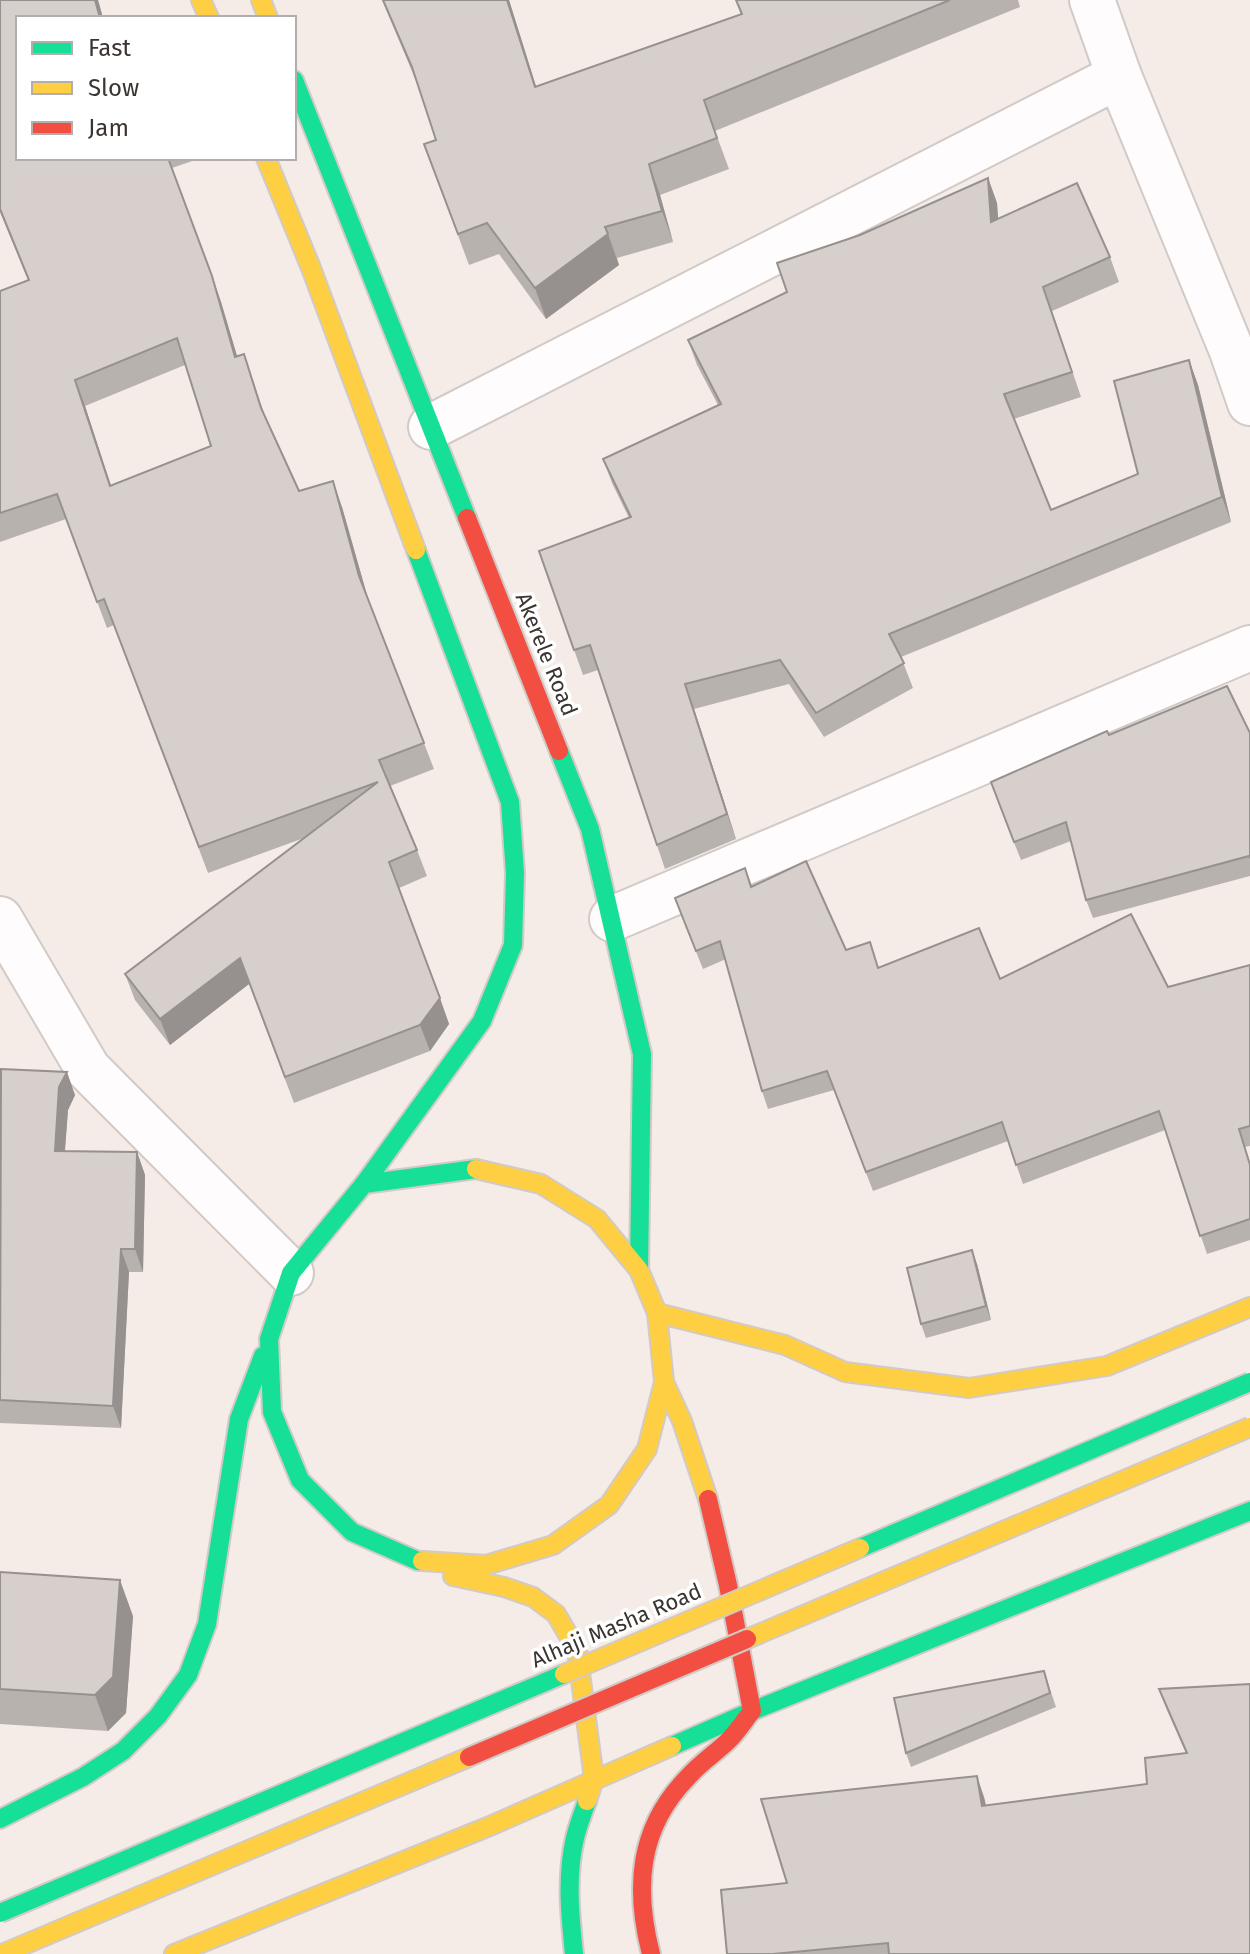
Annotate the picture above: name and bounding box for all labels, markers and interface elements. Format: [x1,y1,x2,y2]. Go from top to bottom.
legend [16,16,296,160]
text: Fast [88,34,131,62]
text: Slow [88,74,139,102]
text: Jam [88,114,129,142]
street label: Akerele Road [510,589,583,720]
street label: Alhaji Masha Road [527,1577,705,1674]

